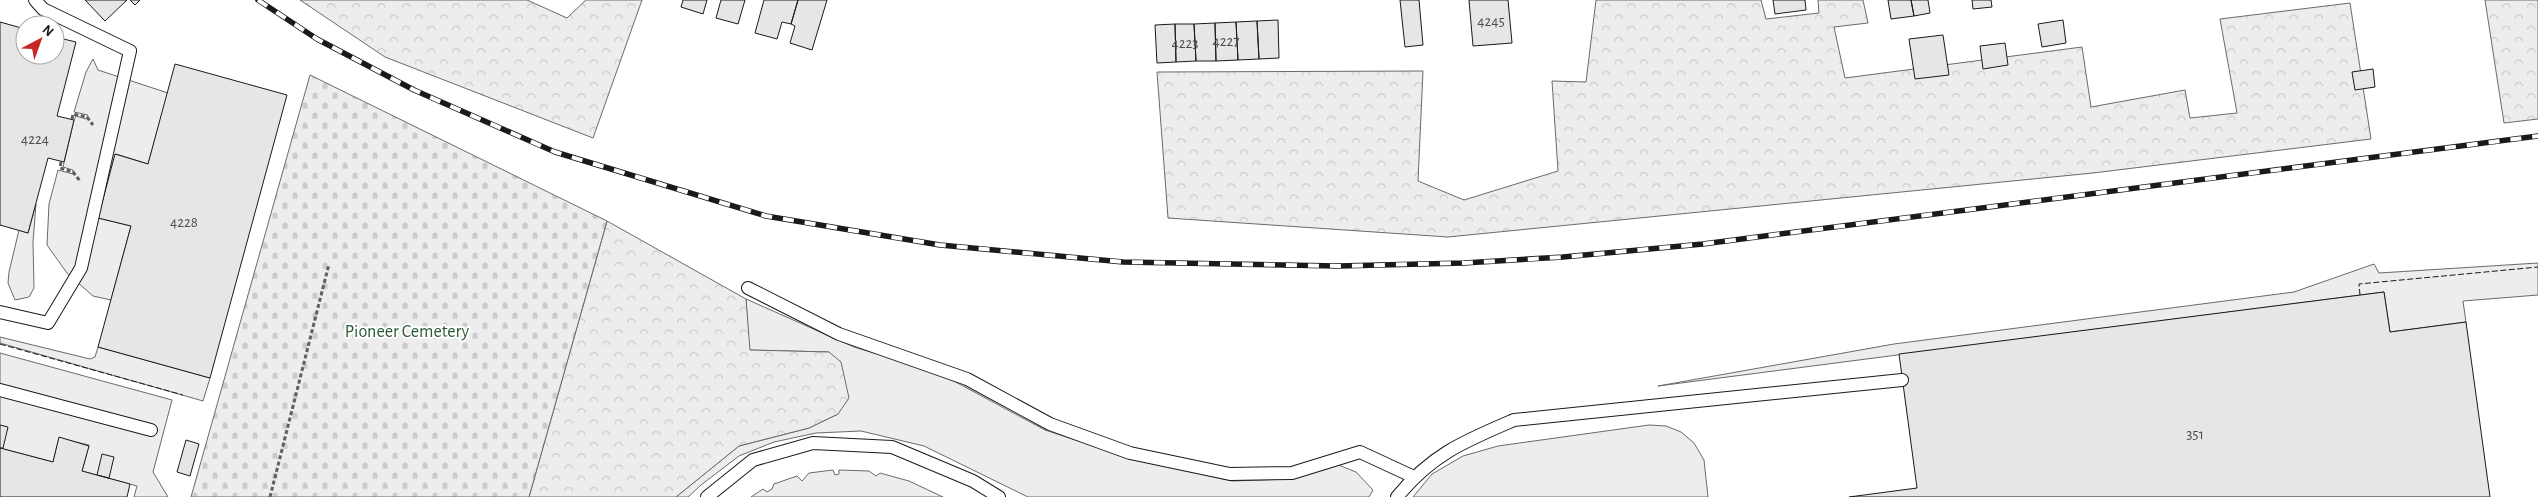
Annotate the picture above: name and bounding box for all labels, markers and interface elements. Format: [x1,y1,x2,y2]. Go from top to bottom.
house number: 4245 [1477,14,1505,29]
north arrow [15,15,65,65]
text: N [40,22,56,39]
house number: 4227 [1212,34,1240,49]
house number: 4223 [1171,36,1199,51]
house number: 4224 [21,132,49,147]
house number: 4228 [170,215,198,230]
park label: Pioneer Cemetery [345,323,470,341]
house number: 351 [2186,427,2204,442]

